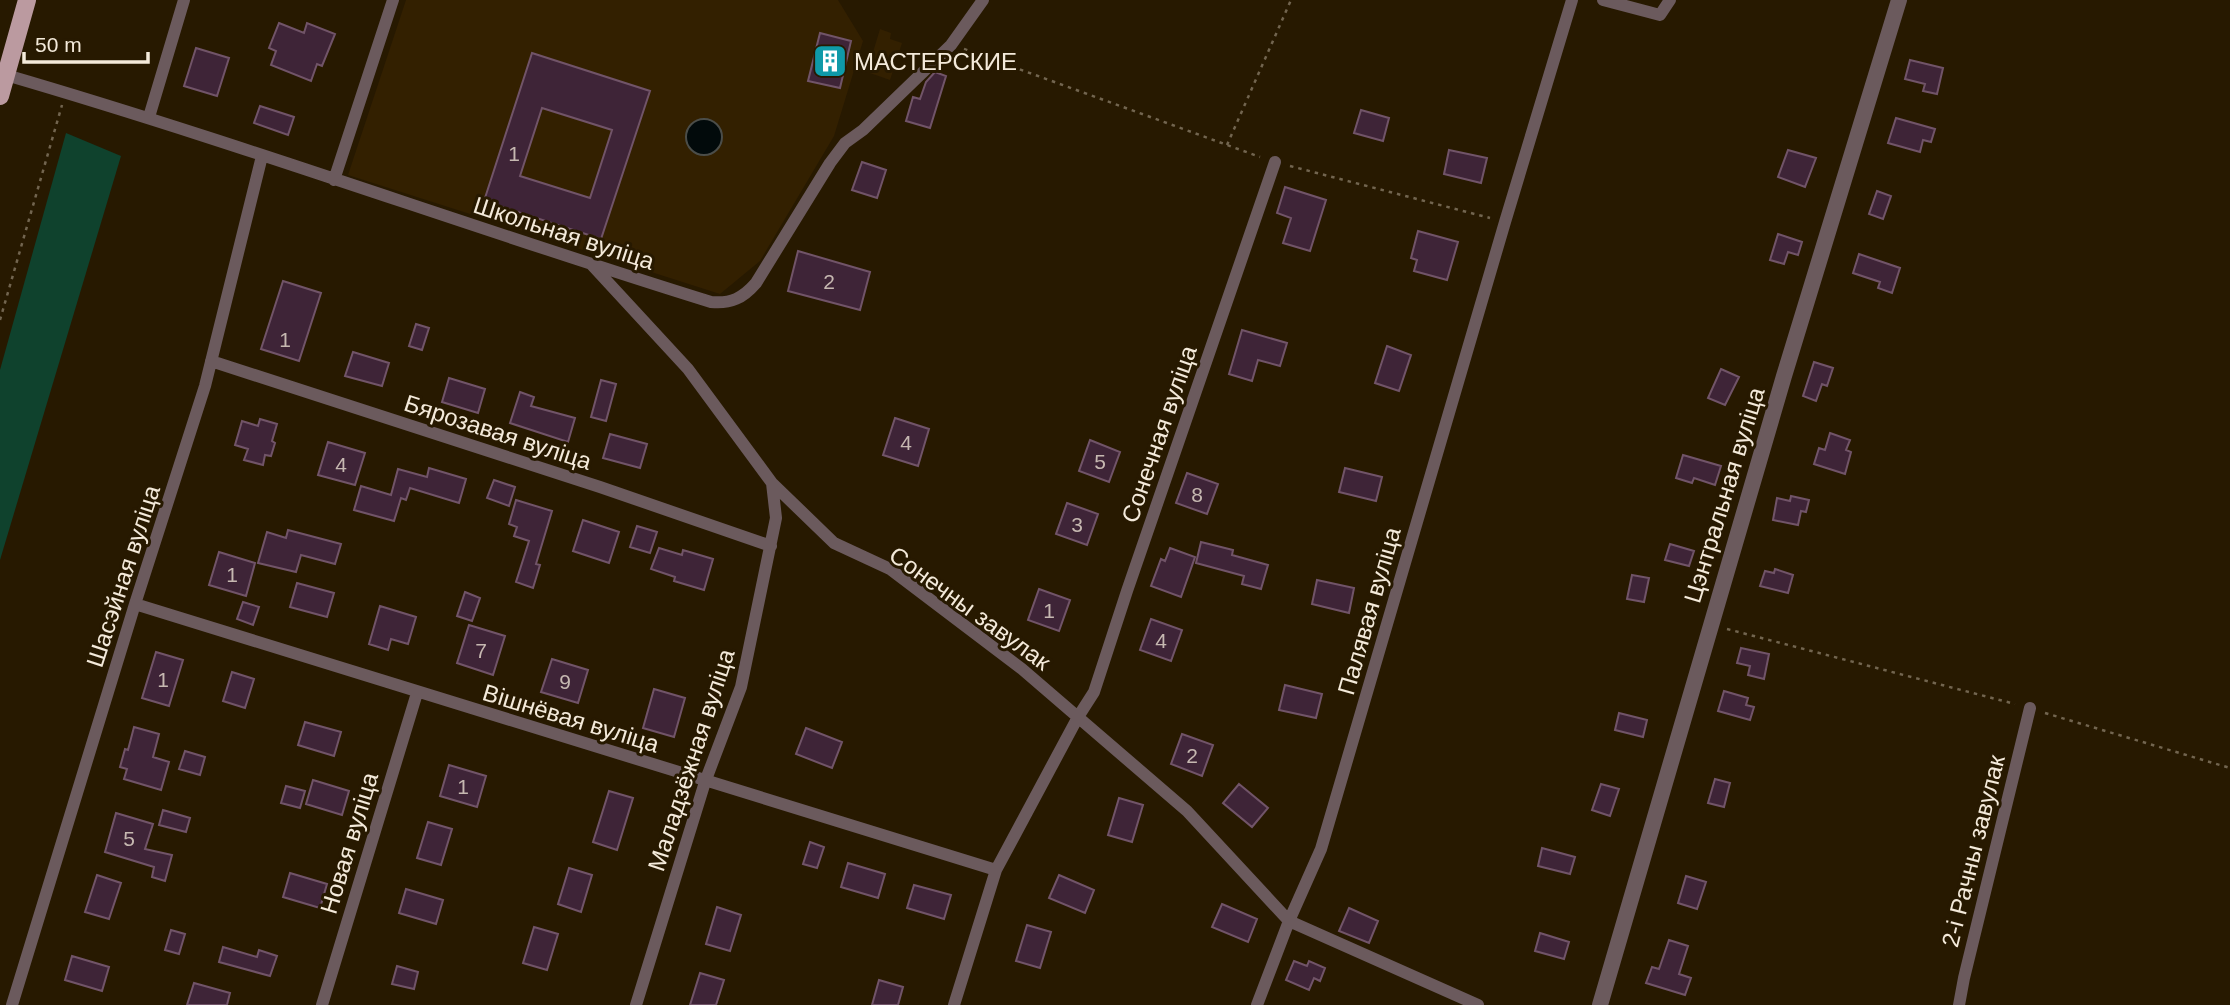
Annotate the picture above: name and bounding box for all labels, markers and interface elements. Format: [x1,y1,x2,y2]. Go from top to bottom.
scale bar [24,21,149,65]
text: 50 m [35,33,82,56]
building icon: МАСТЕРСКИЕ [811,42,849,80]
place label: МАСТЕРСКИЕ [854,48,1017,75]
house number: 1 [508,142,520,165]
street label: Школьная вуліца [470,191,658,275]
house number: 2 [823,270,835,293]
house number: 1 [279,328,291,351]
street label: Сонечная вуліца [1116,341,1202,526]
street label: Цэнтральная вуліца [1678,383,1770,606]
street label: Бярозавая вуліца [401,389,596,475]
house number: 4 [900,431,912,454]
house number: 5 [1094,450,1106,473]
house number: 4 [335,453,347,476]
street label: Шасэйная вуліца [81,481,165,670]
house number: 8 [1191,483,1203,506]
house number: 3 [1071,513,1083,536]
street label: Палявая вуліца [1332,523,1406,698]
street label: Сонечны завулак [884,541,1056,676]
house number: 1 [226,563,238,586]
house number: 1 [1043,599,1055,622]
house number: 4 [1155,629,1167,652]
house number: 7 [475,639,487,662]
street label: Маладзёжная вуліца [642,645,740,874]
house number: 1 [157,668,169,691]
house number: 9 [559,670,571,693]
street label: Вішнёвая вуліца [480,678,663,758]
house number: 2 [1186,744,1198,767]
street label: 2-і Рачны завулак [1936,752,2010,950]
street label: Новая вуліца [315,768,383,917]
house number: 1 [457,775,469,798]
house number: 5 [123,827,135,850]

